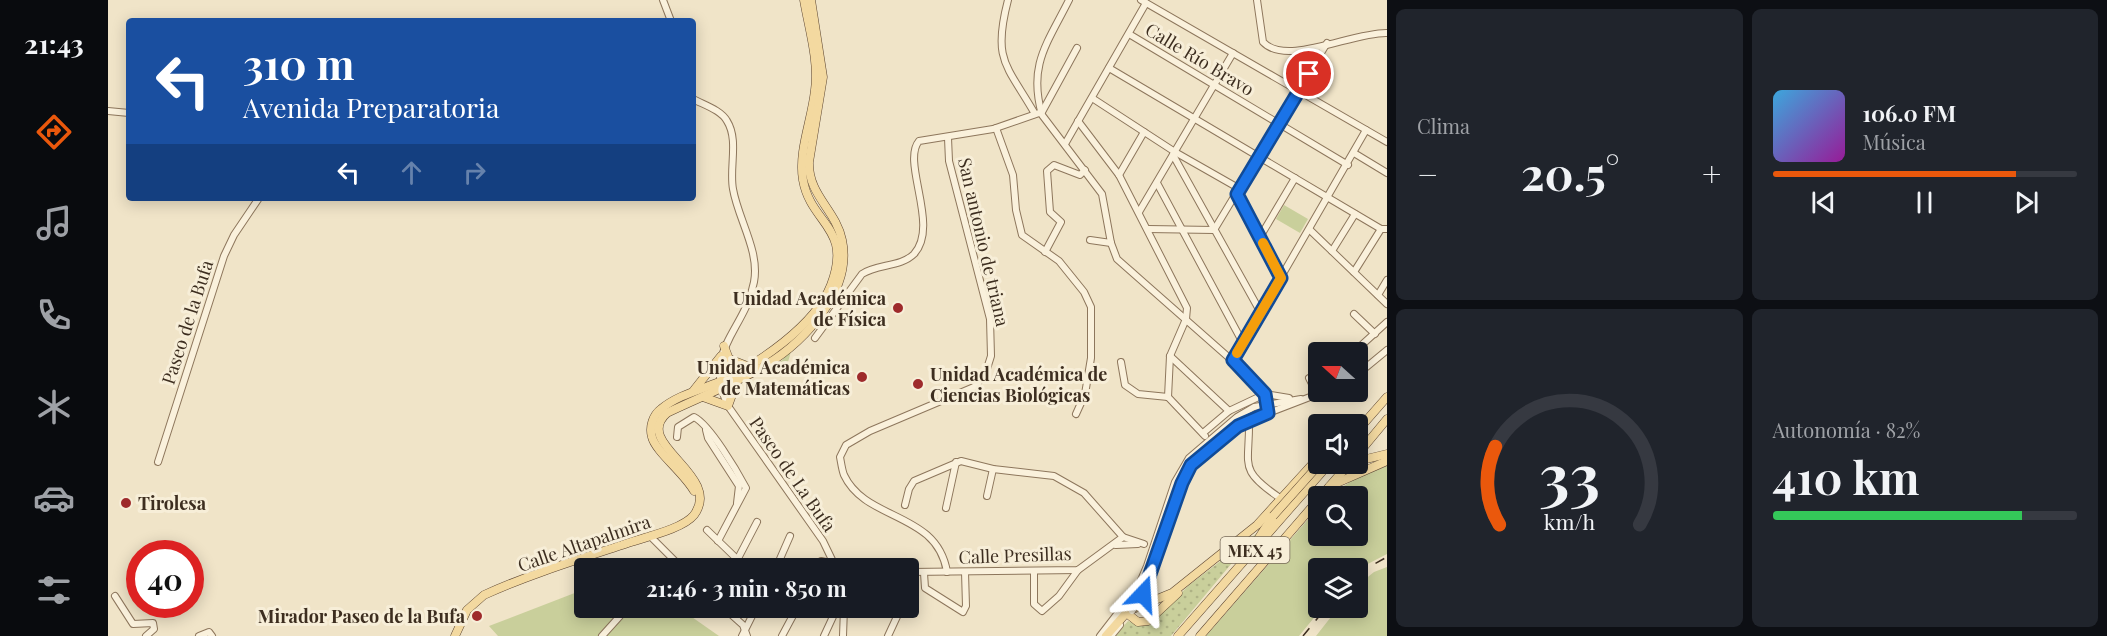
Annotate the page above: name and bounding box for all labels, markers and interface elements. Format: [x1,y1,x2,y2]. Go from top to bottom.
street label: Calle Río Bravo [1141,17,1259,101]
text: 21:43 [24,25,84,61]
text: 310 m [243,35,354,91]
icon: left [144,42,222,120]
pin [1283,48,1334,99]
icon: arrive [1292,57,1325,90]
text: Avenida Preparatoria [243,89,499,125]
text: 106.0 FM [1863,98,1956,128]
icon: directions [33,111,75,153]
text: Clima [1417,112,1470,139]
text: Música [1863,128,1926,155]
text: 20.5° [1521,142,1620,202]
text: − [1417,151,1438,195]
text: + [1702,151,1721,195]
street label: San antonio de triana [953,155,1015,329]
icon: left [332,156,365,189]
icon: ahead [395,156,428,189]
icon: right [458,156,491,189]
icon: previous [1807,186,1840,219]
icon: pause [1908,186,1941,219]
icon: next [2010,186,2043,219]
icon: music [33,202,75,244]
street label: Paseo de la Bufa [156,257,218,387]
place label: Unidad Académica de Física [733,286,887,331]
icon: phone [33,294,75,336]
marker: Unidad Académica de Física [891,301,905,315]
north arrow [1308,342,1368,402]
map controls [1308,342,1368,618]
place label: Unidad Académica de Matemáticas [697,355,851,400]
place label: Unidad Académica de Ciencias Biológicas [930,362,1107,407]
marker: Unidad Académica de Matemáticas [855,370,869,384]
marker: Unidad Académica de Ciencias Biológicas [911,377,925,391]
icon: climate [33,386,75,428]
street label: Paseo de La Bufa [744,412,842,536]
button: sound [1308,414,1368,474]
text: Autonomía · 82% [1773,416,1920,443]
text: 33 [1539,431,1600,515]
text: 410 km [1773,446,1920,506]
icon: car [33,477,75,519]
button: search [1308,486,1368,546]
place label: Tirolesa [138,491,207,515]
marker: Tirolesa [119,496,133,510]
text: km/h [1544,507,1595,535]
street label: Calle Altapalmira [514,509,654,577]
road number: MEX 45 [1220,537,1290,563]
speed limit sign: 40 [126,540,204,618]
street label: Calle Presillas [958,541,1072,569]
button: layers [1308,558,1368,618]
position arrow [1111,562,1175,626]
icon: filters [33,569,75,611]
text: 21:46 · 3 min · 850 m [646,573,847,603]
place label: Mirador Paseo de la Bufa [258,604,466,628]
marker: Mirador Paseo de la Bufa [470,609,484,623]

